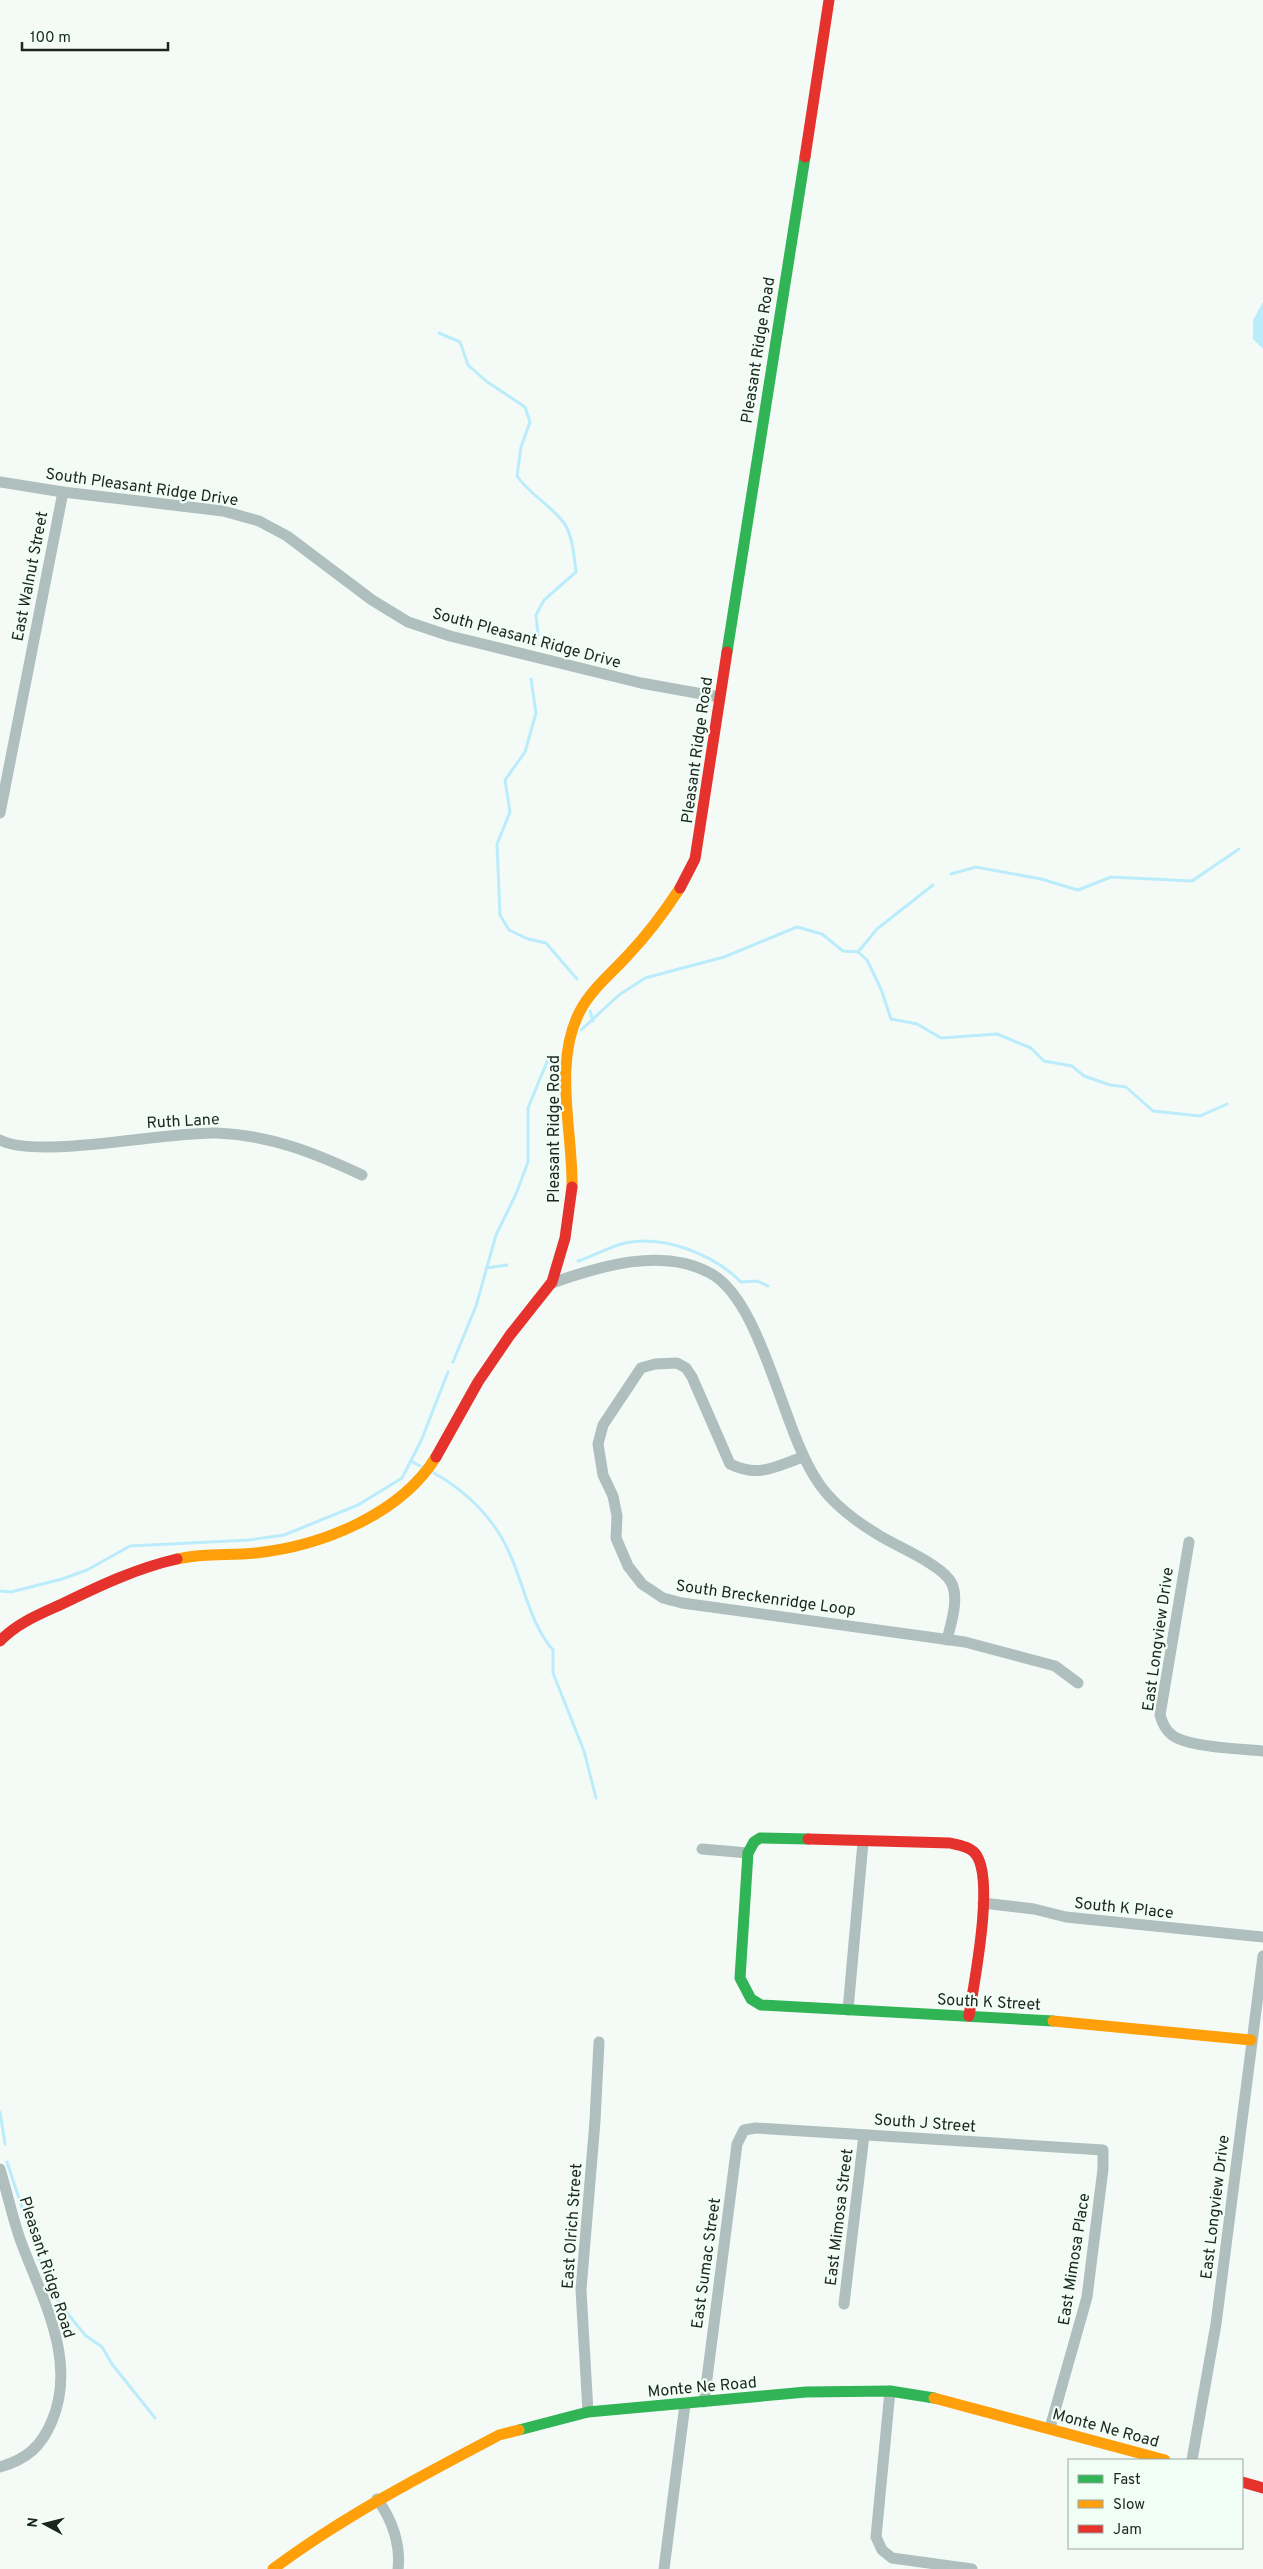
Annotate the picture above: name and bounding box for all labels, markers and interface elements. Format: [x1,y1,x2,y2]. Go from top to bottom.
scale bar [22,20,169,52]
text: 100 m [30,29,71,48]
street label: Pleasant Ridge Road [738,276,780,425]
street label: South Pleasant Ridge Drive [44,465,239,511]
street label: East Walnut Street [9,510,53,643]
street label: South Pleasant Ridge Drive [430,604,623,674]
street label: Pleasant Ridge Road [678,676,718,825]
street label: Pleasant Ridge Road [545,1055,565,1203]
street label: Ruth Lane [146,1110,220,1134]
street label: East Longview Drive [1139,1566,1179,1713]
street label: South Breckenridge Loop [674,1576,857,1622]
street label: South K Place [1073,1894,1174,1924]
street label: South K Street [936,1990,1041,2016]
street label: South J Street [873,2110,977,2138]
street label: East Longview Drive [1197,2134,1235,2280]
street label: East Mimosa Street [822,2147,858,2287]
street label: East Olrich Street [559,2163,587,2290]
street label: East Mimosa Place [1055,2192,1095,2327]
street label: Pleasant Ridge Road [14,2194,78,2341]
street label: East Sumac Street [688,2197,726,2330]
street label: Monte Ne Road [647,2373,758,2403]
street label: Monte Ne Road [1050,2405,1161,2453]
legend [1068,2459,1243,2549]
text: Fast [1113,2471,1141,2490]
text: Slow [1113,2496,1145,2515]
north arrow [20,2499,70,2549]
text: N [25,2517,43,2529]
text: Jam [1113,2521,1142,2540]

